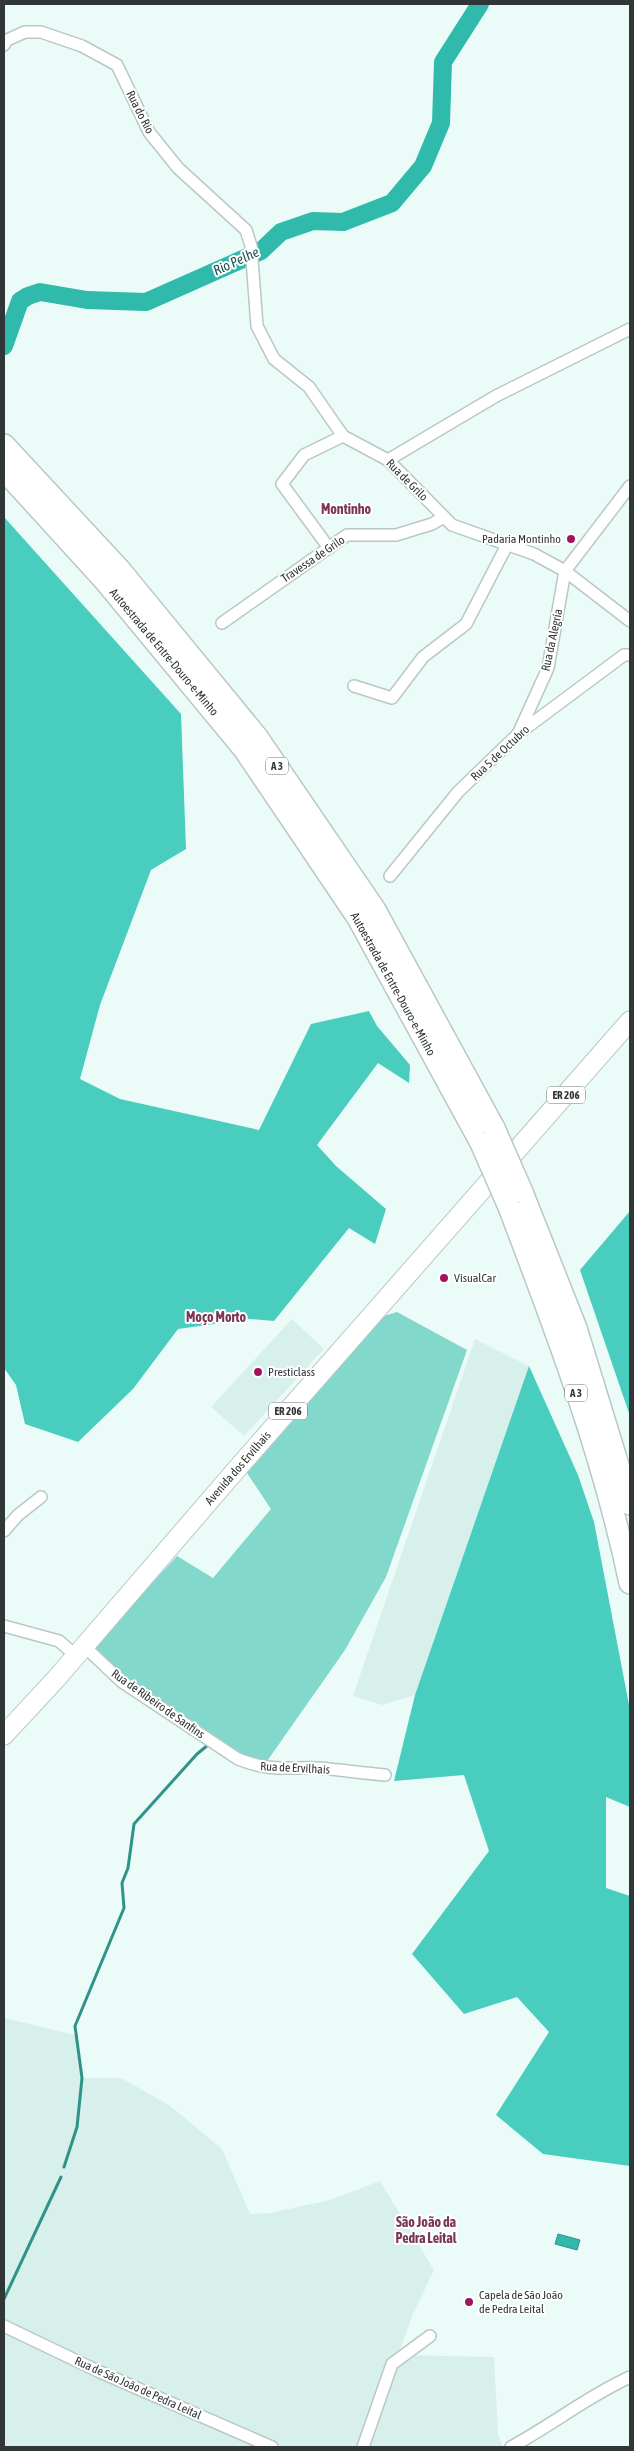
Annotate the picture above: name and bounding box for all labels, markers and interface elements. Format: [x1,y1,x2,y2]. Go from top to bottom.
street label: Rua do Rio [123,88,157,136]
water label: Rio Pelhe [211,243,261,279]
street label: Rua de Grilo [383,456,431,504]
district label: Montinho [321,501,371,517]
street label: Travessa de Grilo [279,532,348,585]
place label: Padaria Montinho [482,532,561,546]
marker: Padaria Montinho [565,533,577,545]
street label: Autoestrada de Entre-Douro-e-Minho [107,586,222,719]
street label: Rua da Alegría [539,608,565,672]
street label: Rua 5 de Octubro [468,722,532,784]
road number: A 3 [266,758,288,774]
street label: Autoestrada de Entre-Douro-e-Minho [348,910,438,1058]
road number: ER 206 [547,1086,585,1104]
place label: VisualCar [454,1271,496,1285]
marker: VisualCar [438,1272,450,1284]
district label: Moço Morto [186,1309,246,1325]
place label: Presticlass [268,1365,315,1379]
marker: Presticlass [252,1366,264,1378]
road number: A 3 [565,1385,587,1402]
road number: ER 206 [269,1402,307,1420]
street label: Avenida dos Ervilhais [202,1428,274,1508]
street label: Rua de Ribeiro de Sanfins [109,1667,207,1741]
street label: Rua de Ervilhais [260,1759,330,1777]
district label: São João da Pedra Leital [395,2214,457,2246]
place label: Capela de São João de Pedra Leital [479,2288,563,2316]
marker: Capela de São João de Pedra Leital [463,2296,475,2308]
street label: Rua de São João de Pedra Leital [72,2354,204,2423]

